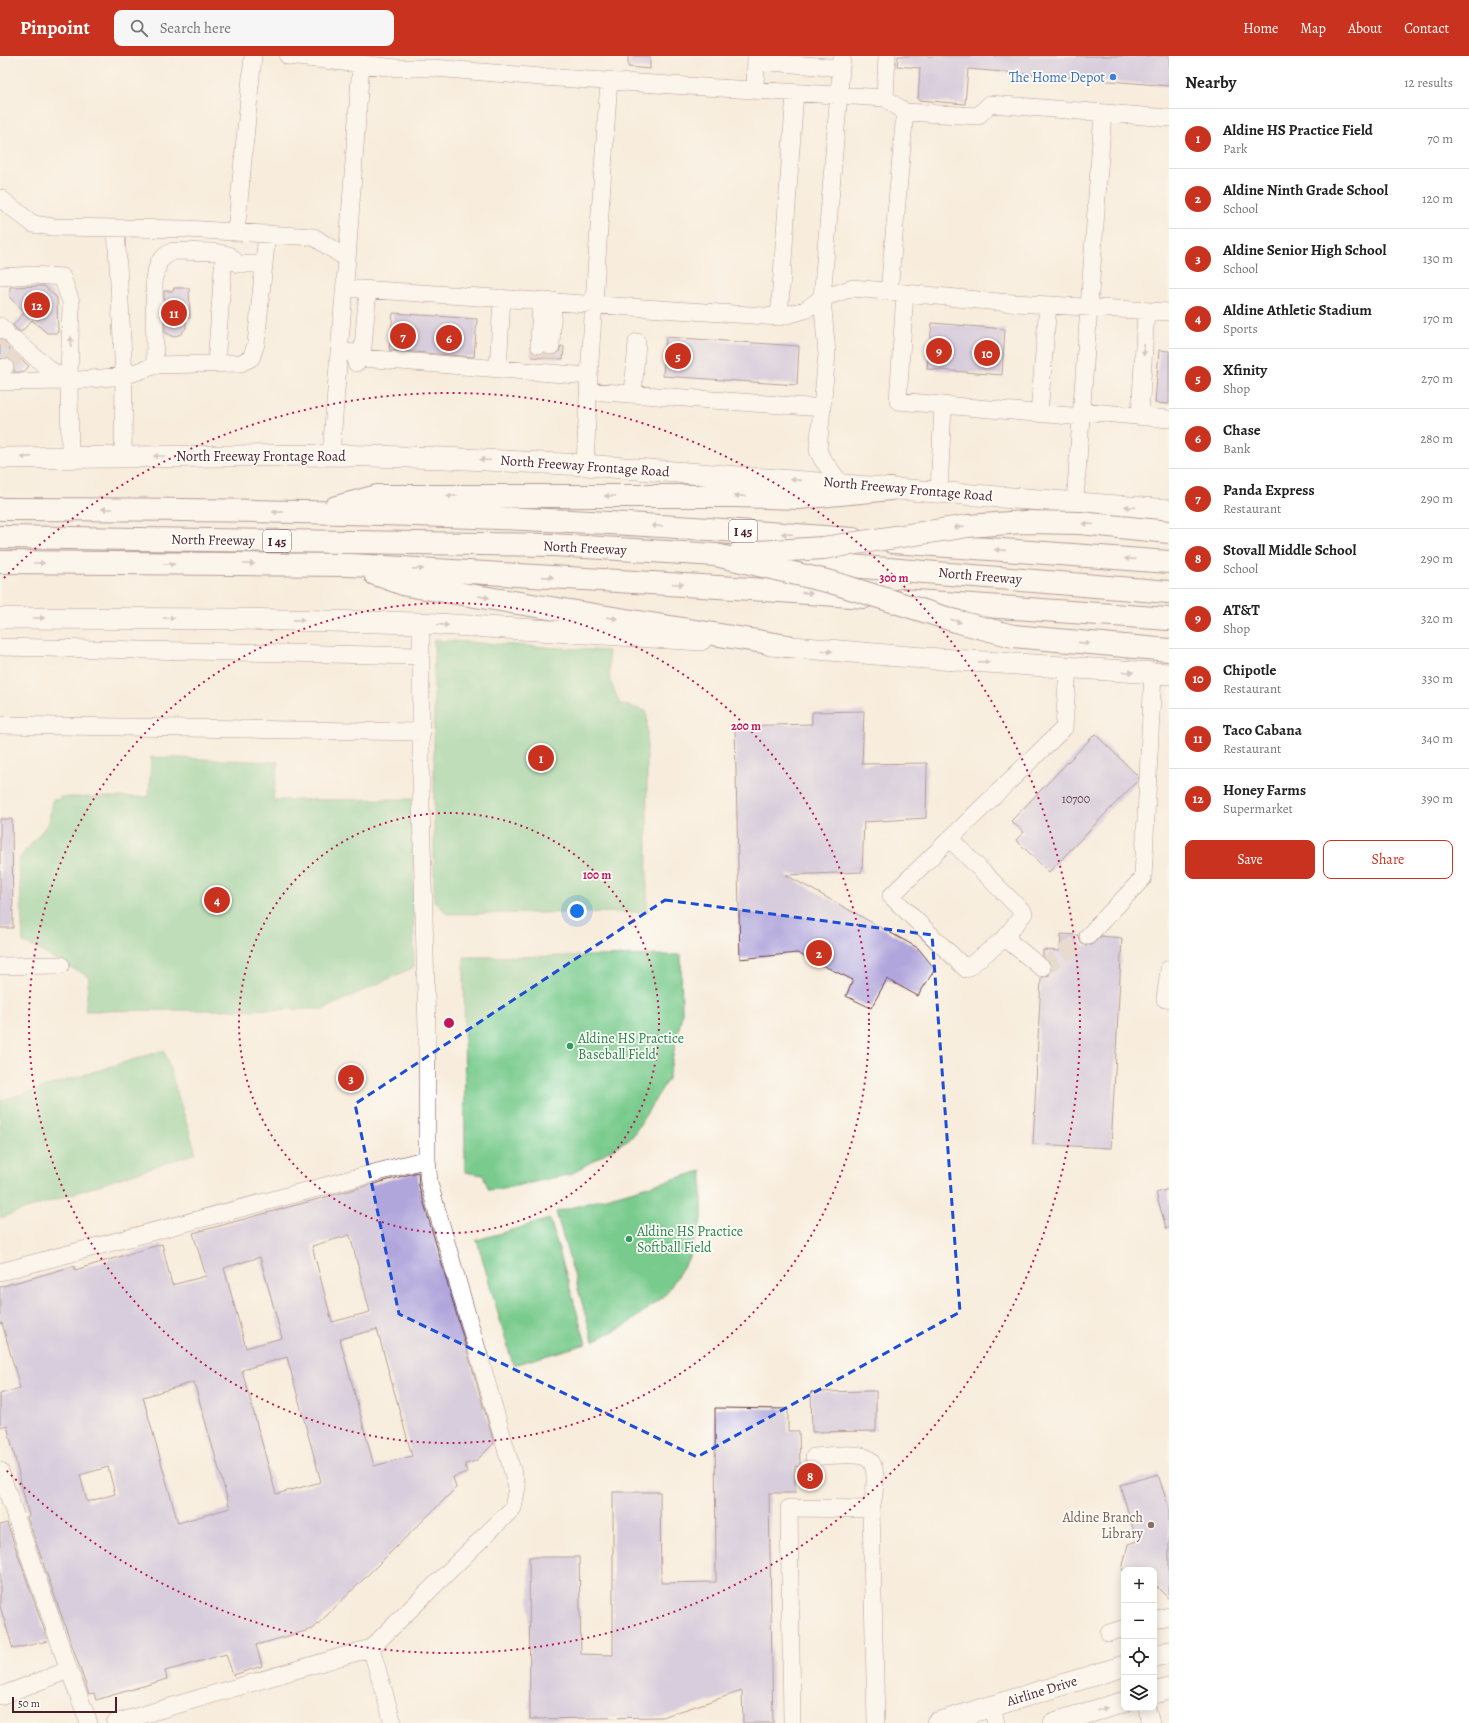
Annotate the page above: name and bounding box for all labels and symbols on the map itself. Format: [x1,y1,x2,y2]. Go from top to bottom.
place label: The Home Depot [1009,68,1105,87]
marker: The Home Depot [1108,72,1118,82]
pin: 12 [24,290,50,320]
pin: 11 [161,298,187,328]
pin: 7 [390,321,416,351]
pin: 6 [436,323,462,353]
one-way arrow [68,335,74,348]
pin: 9 [926,336,952,366]
pin: 10 [974,338,1000,368]
pin: 5 [665,341,691,371]
one-way arrow [1141,344,1148,356]
street label: North Freeway Frontage Road [176,447,346,466]
street label: North Freeway Frontage Road [500,451,671,481]
one-way arrow [152,453,165,459]
one-way arrow [19,454,32,460]
one-way arrow [479,456,491,463]
street label: North Freeway Frontage Road [823,472,994,506]
one-way arrow [790,477,802,484]
one-way arrow [445,493,458,499]
one-way arrow [603,493,616,499]
one-way arrow [733,493,746,499]
one-way arrow [1124,503,1136,510]
one-way arrow [100,506,113,512]
one-way arrow [271,509,284,515]
road number: I 45 [729,520,757,542]
one-way arrow [1082,521,1094,528]
one-way arrow [651,522,663,529]
one-way arrow [953,524,965,530]
street label: North Freeway [171,530,256,550]
road number: I 45 [263,530,291,552]
one-way arrow [781,531,793,538]
street label: North Freeway [543,536,628,560]
one-way arrow [994,546,1006,553]
one-way arrow [1124,556,1136,563]
one-way arrow [33,560,46,566]
one-way arrow [163,561,176,567]
one-way arrow [243,561,256,567]
street label: North Freeway [937,563,1023,589]
one-way arrow [412,566,425,572]
text: 300 m [879,570,909,586]
one-way arrow [542,573,554,580]
one-way arrow [672,581,684,588]
one-way arrow [801,589,814,596]
one-way arrow [478,594,490,600]
one-way arrow [33,615,46,621]
one-way arrow [163,615,176,621]
one-way arrow [606,615,618,621]
one-way arrow [293,617,306,623]
one-way arrow [950,618,962,624]
one-way arrow [437,621,449,628]
one-way arrow [1078,640,1090,647]
one-way arrow [821,647,833,654]
one-way arrow [978,659,990,666]
one-way arrow [1122,668,1134,675]
text: 200 m [731,718,761,734]
pin: 1 [528,743,554,773]
house number: 10700 [1062,791,1090,807]
text: 100 m [583,867,611,883]
pin: 4 [204,885,230,915]
your location [567,901,587,921]
pin: 2 [806,938,832,968]
centre of rings [442,1016,456,1030]
place label: Aldine HS Practice Baseball Field [577,1029,684,1064]
marker: Aldine HS Practice Baseball Field [565,1041,575,1051]
pin: 3 [338,1063,364,1093]
place label: Aldine HS Practice Softball Field [636,1222,743,1257]
marker: Aldine HS Practice Softball Field [624,1234,634,1244]
pin: 8 [797,1461,823,1491]
place label: Aldine Branch Library [1061,1508,1144,1543]
marker: Aldine Branch Library [1146,1520,1156,1530]
street label: Airline Drive [1003,1671,1080,1711]
scale bar [12,1695,117,1714]
one-way arrow [1097,1706,1109,1712]

